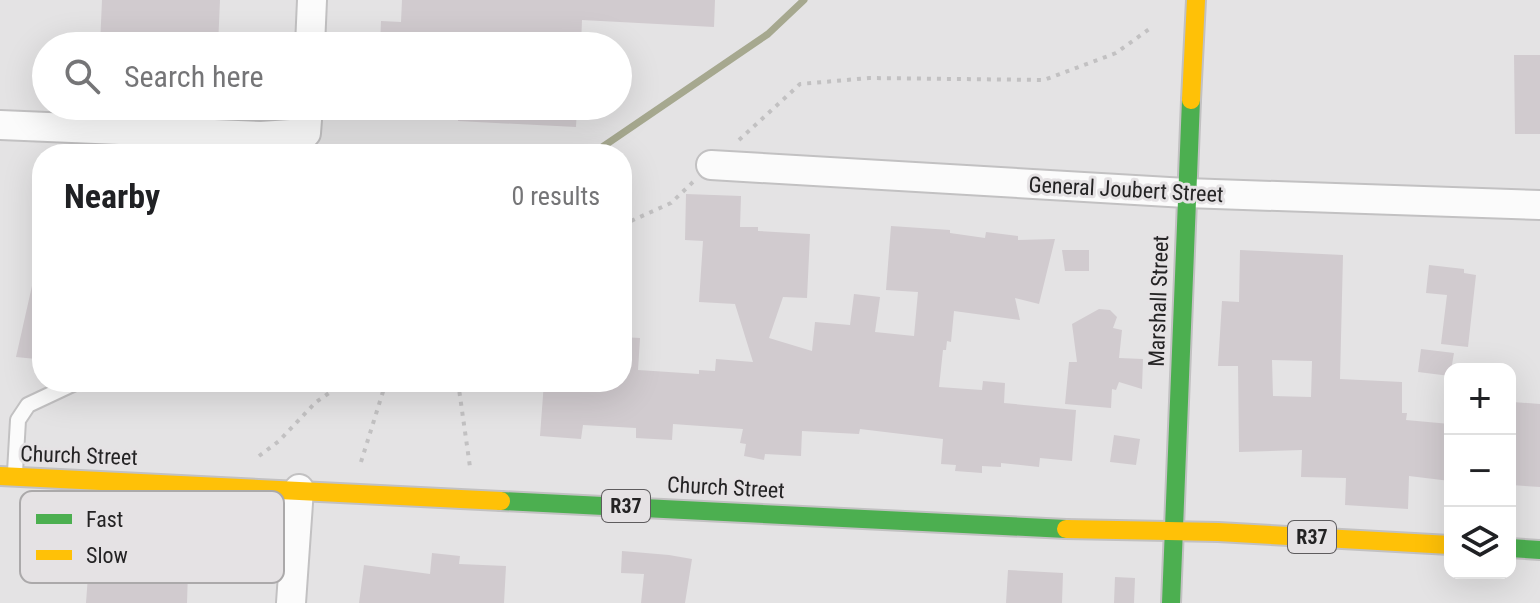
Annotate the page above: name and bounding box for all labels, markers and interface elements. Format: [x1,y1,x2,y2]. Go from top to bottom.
search box [32,32,632,120]
icon: search [60,54,104,98]
text: Search here [124,59,264,94]
street label: General Joubert Street [1028,172,1224,207]
text: Nearby [64,176,160,216]
text: 0 results [511,181,600,211]
street label: Marshall Street [1144,235,1173,367]
map controls [1444,363,1516,579]
button: + [1444,363,1516,435]
button: − [1444,435,1516,507]
street label: Church Street [20,441,138,470]
street label: Church Street [667,472,785,503]
road number: R37 [602,490,650,522]
legend [20,491,284,583]
text: Fast [86,507,123,532]
button: layers [1444,507,1516,579]
road number: R37 [1288,521,1336,553]
text: Slow [86,543,128,568]

